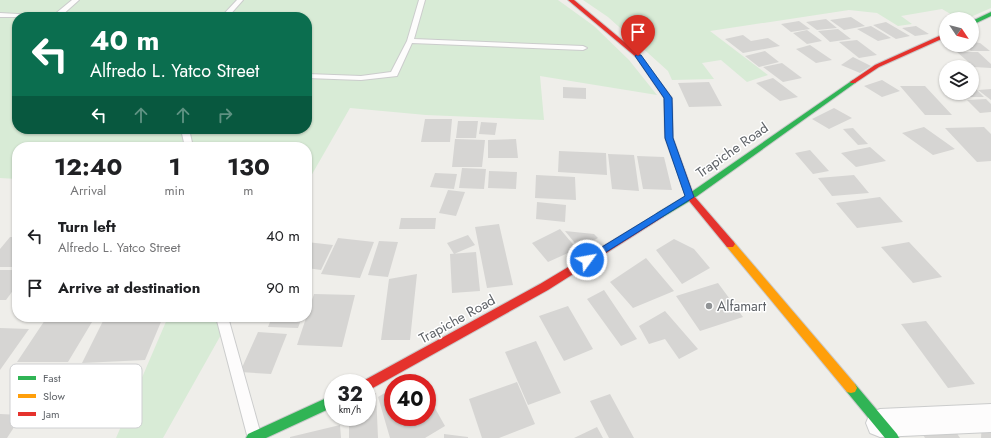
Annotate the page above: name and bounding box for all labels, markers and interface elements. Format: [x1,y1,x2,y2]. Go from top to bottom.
north arrow [939,12,979,52]
map controls [939,12,979,100]
pin [621,15,655,56]
text: 40 m [90,20,159,61]
icon: arrive [627,21,649,43]
icon: left [24,28,76,80]
text: Alfredo L. Yatco Street [90,58,259,84]
button: layers [939,60,979,100]
icon: left [88,104,110,126]
icon: ahead [130,104,152,126]
icon: ahead [172,104,194,126]
icon: right [214,104,236,126]
street label: Trapiche Road [692,118,772,182]
text: 12:40 [54,149,122,184]
text: 1 [169,149,181,184]
text: 130 [227,149,270,184]
text: Arrival [70,181,106,200]
text: min [164,181,185,200]
text: m [243,181,253,200]
text: Turn left [58,216,116,238]
icon: left [24,225,46,247]
text: 40 m [266,225,300,247]
text: Alfredo L. Yatco Street [58,238,180,257]
position arrow [566,239,608,281]
icon: arrive [24,277,46,299]
text: Arrive at destination [58,277,200,299]
text: 90 m [266,277,300,299]
street label: Trapiche Road [415,290,499,348]
place label: Alfamart [717,296,767,316]
marker: Alfamart [704,301,714,311]
legend [10,364,142,428]
text: Fast [43,370,61,386]
speed limit sign: 40 [384,374,436,426]
text: 32 [337,380,363,409]
text: Slow [43,388,65,404]
text: km/h [339,402,361,417]
text: Jam [41,406,60,422]

